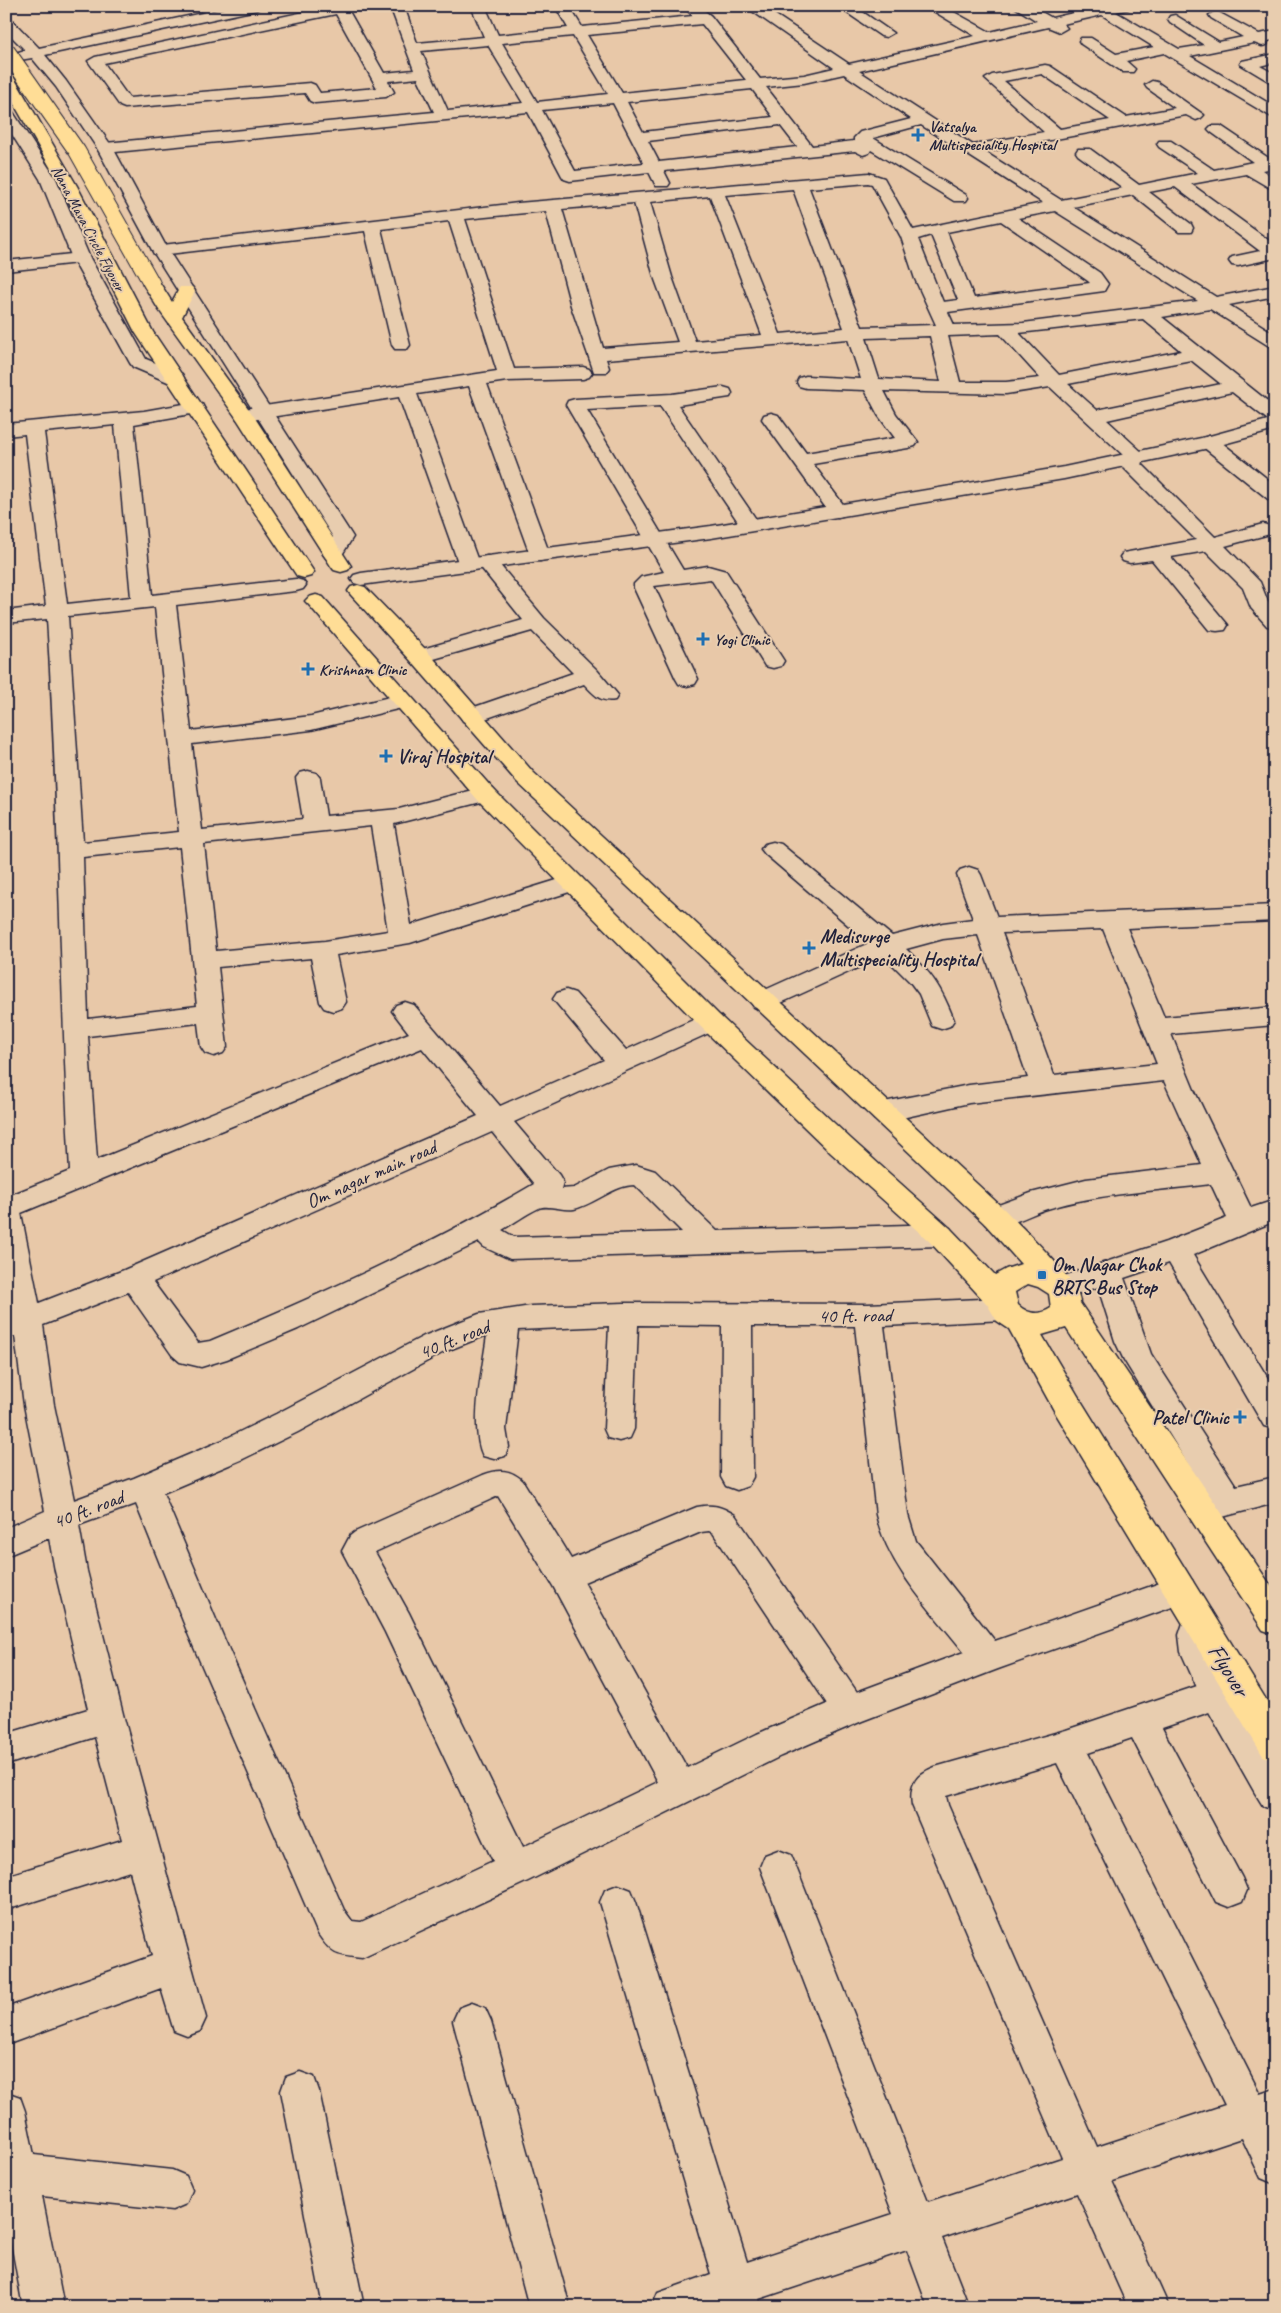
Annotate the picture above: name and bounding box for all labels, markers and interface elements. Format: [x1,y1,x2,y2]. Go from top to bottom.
place label: Vatsalya Multispeciality Hospital [929,117,1059,155]
marker: Vatsalya Multispeciality Hospital [911,128,925,142]
street label: Nana Mava Circle Flyover [47,162,130,296]
place label: Yogi Clinic [714,630,771,650]
marker: Yogi Clinic [696,632,710,646]
place label: Krishnam Clinic [319,660,408,680]
marker: Krishnam Clinic [301,662,315,676]
place label: Viraj Hospital [397,744,494,769]
marker: Viraj Hospital [379,749,393,763]
place label: Medisurge Multispeciality Hospital [820,924,982,973]
marker: Medisurge Multispeciality Hospital [802,941,816,955]
street label: Om nagar main road [302,1133,443,1214]
place label: Om Nagar Chok BRTS Bus Stop [1052,1252,1163,1300]
marker: Om Nagar Chok BRTS Bus Stop [1036,1269,1048,1281]
street label: 40 ft. road [818,1302,895,1329]
street label: 40 ft. road [415,1313,496,1365]
place label: Patel Clinic [1152,1405,1230,1430]
marker: Patel Clinic [1233,1410,1247,1424]
street label: 40 ft. road [49,1484,130,1534]
street label: Flyover [1201,1638,1258,1704]

